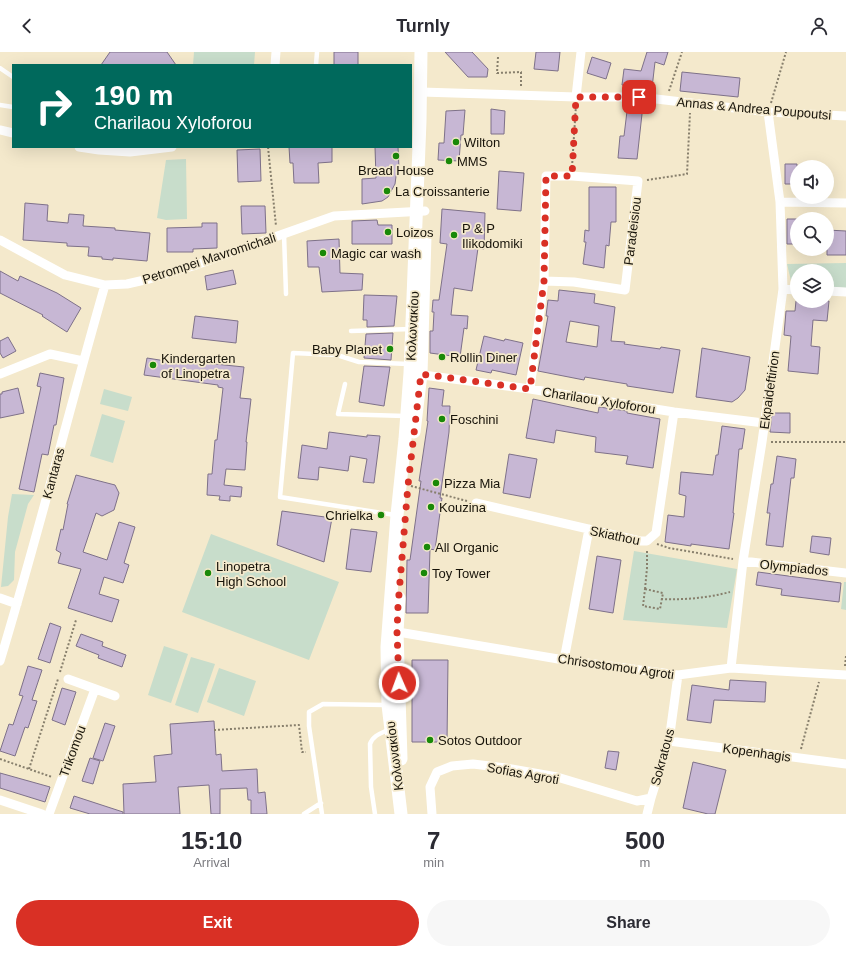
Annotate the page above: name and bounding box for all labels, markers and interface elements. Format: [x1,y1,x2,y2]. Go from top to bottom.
icon: back [16,15,38,37]
icon: person [808,15,830,37]
text: Turnly [396,16,450,36]
icon: right [28,80,80,132]
text: 190 m [94,80,173,111]
pin [622,80,656,114]
icon: arrive [628,86,650,108]
street label: Annas & Andrea Poupoutsi [676,94,832,123]
text: Charilaou Xyloforou [94,113,252,133]
place label: Wilton [464,135,500,150]
marker: Wilton [451,137,461,147]
marker: Bread House [391,151,401,161]
place label: MMS [457,154,488,169]
marker: MMS [444,156,454,166]
map controls [790,160,834,308]
button: sound [790,160,834,204]
place label: Bread House [358,163,434,178]
place label: La Croissanterie [395,184,490,199]
marker: La Croissanterie [382,186,392,196]
street label: Paradeisiou [621,196,644,266]
button: search [790,212,834,256]
place label: P & P Ilikodomiki [462,221,523,251]
place label: Loizos [396,225,434,240]
marker: Loizos [383,227,393,237]
street label: Petrompei Mavromichali [141,230,278,287]
marker: P & P Ilikodomiki [449,230,459,240]
place label: Magic car wash [331,246,421,261]
marker: Magic car wash [318,248,328,258]
button: layers [790,264,834,308]
street label: Κολωνακίου [403,291,422,361]
place label: Baby Planet [312,342,382,357]
marker: Baby Planet [385,344,395,354]
place label: Rollin Diner [450,350,518,365]
street label: Ekpaideftirion [757,350,782,430]
place label: Kindergarten of Linopetra [161,351,235,381]
marker: Rollin Diner [437,352,447,362]
marker: Kindergarten of Linopetra [148,360,158,370]
street label: Charilaou Xyloforou [541,384,656,417]
place label: Foschini [450,412,499,427]
marker: Foschini [437,414,447,424]
street label: Kantaras [40,446,68,500]
place label: Pizza Mia [444,476,501,491]
marker: Pizza Mia [431,478,441,488]
place label: Kouzina [439,500,487,515]
marker: Kouzina [426,502,436,512]
place label: Chrielka [325,508,374,523]
marker: Chrielka [376,510,386,520]
street label: Skiathou [589,523,641,548]
place label: All Organic [435,540,499,555]
marker: All Organic [422,542,432,552]
street label: Olympiados [759,556,829,579]
place label: Linopetra High School [216,559,286,589]
place label: Toy Tower [432,566,491,581]
marker: Linopetra High School [203,568,213,578]
marker: Toy Tower [419,568,429,578]
street label: Chrisostomou Agroti [557,651,675,682]
position arrow [378,662,420,704]
street label: Κολωνακίου [383,720,406,791]
street label: Trikomou [56,723,89,779]
street label: Sokratous [648,726,677,787]
place label: Sotos Outdoor [438,733,522,748]
marker: Sotos Outdoor [425,735,435,745]
street label: Kopenhagis [722,740,792,765]
street label: Sofias Agroti [486,760,560,787]
text: 15:10 [181,827,242,854]
text: 7 [427,827,440,854]
text: 500 [625,827,665,854]
text: Arrival [193,855,230,870]
text: min [423,855,444,870]
text: m [640,855,650,870]
button: Exit [16,900,419,946]
button: Share [427,900,830,946]

